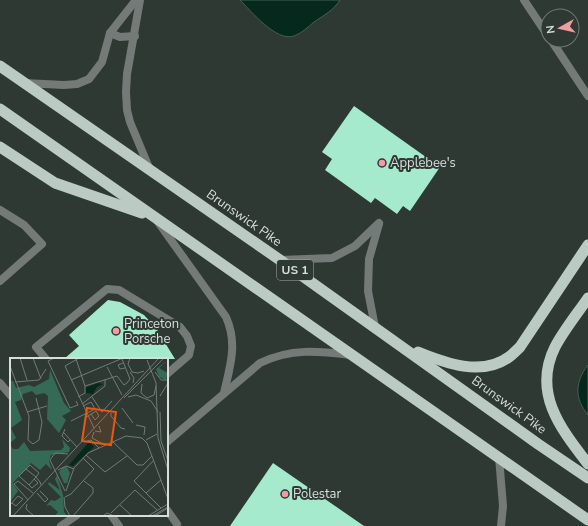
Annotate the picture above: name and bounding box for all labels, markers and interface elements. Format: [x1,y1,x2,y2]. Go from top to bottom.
north arrow [540,8,580,48]
text: N [543,24,559,34]
place label: Applebee's [390,154,456,172]
marker: Applebee's [377,158,387,168]
street label: Brunswick Pike [203,185,285,251]
road number: US 1 [277,260,313,280]
place label: Princeton Porsche [124,315,179,348]
marker: Princeton Porsche [111,326,121,336]
inset map [10,358,168,516]
street label: Brunswick Pike [468,372,550,438]
place label: Polestar [293,485,341,503]
marker: Polestar [280,489,290,499]

